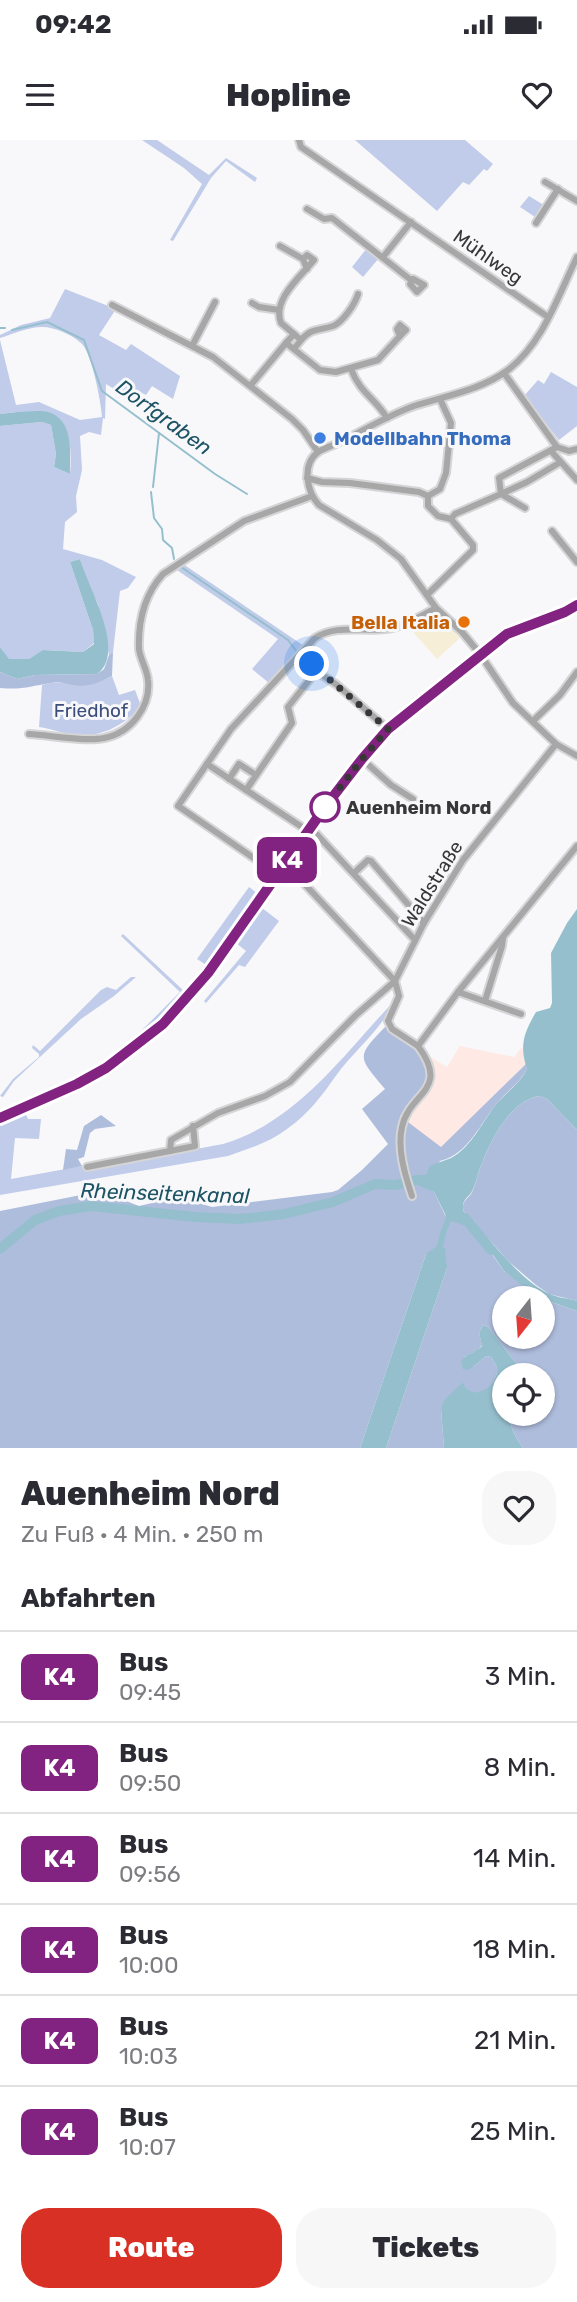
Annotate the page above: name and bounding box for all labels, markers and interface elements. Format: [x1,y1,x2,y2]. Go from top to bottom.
text: 09:42 [35,9,112,40]
icon: menu [21,76,59,114]
text: Hopline [226,76,351,114]
icon: heart [518,76,556,114]
street label: Mühlweg [449,225,527,289]
water label: Dorfgraben [111,374,217,460]
place label: Modellbahn Thoma [334,427,511,450]
marker: Modellbahn Thoma [312,430,328,446]
place label: Bella Italia [351,611,450,634]
marker: Bella Italia [456,614,472,630]
your location [294,646,329,681]
park label: Friedhof [54,699,129,722]
marker: Auenheim Nord [310,792,340,822]
place label: Auenheim Nord [346,796,492,819]
street label: Waldstraße [396,836,468,932]
line badge: K4 [256,837,318,883]
text: K4 [271,846,303,874]
water label: Rheinseitenkanal [80,1178,251,1208]
north arrow [492,1286,555,1349]
map controls [492,1286,555,1426]
button: locate [492,1363,555,1426]
button: heart [482,1471,556,1545]
text: Auenheim Nord [21,1474,280,1513]
text: Zu Fuß · 4 Min. · 250 m [21,1520,264,1548]
text: Abfahrten [21,1583,156,1614]
text: Bus [119,1647,168,1678]
text: 3 Min. [485,1661,556,1692]
text: K4 [43,1663,76,1691]
text: 09:45 [119,1678,181,1706]
text: Bus [119,1738,168,1769]
text: 8 Min. [484,1752,556,1783]
text: K4 [43,1754,76,1782]
text: 09:50 [119,1769,181,1797]
text: Bus [119,1829,168,1860]
text: 14 Min. [473,1843,556,1874]
text: K4 [43,1845,76,1873]
text: 09:56 [119,1860,181,1888]
text: Bus [119,1920,168,1951]
text: 18 Min. [473,1934,556,1965]
text: K4 [43,1936,76,1964]
text: 10:00 [119,1951,179,1979]
text: Bus [119,2011,168,2042]
text: 21 Min. [474,2025,556,2056]
text: K4 [43,2027,76,2055]
text: 10:03 [119,2042,178,2070]
text: Bus [119,2102,168,2133]
text: 25 Min. [470,2116,556,2147]
text: K4 [43,2118,76,2146]
text: 10:07 [119,2133,176,2161]
button: Route [21,2208,282,2288]
button: Tickets [296,2208,556,2288]

